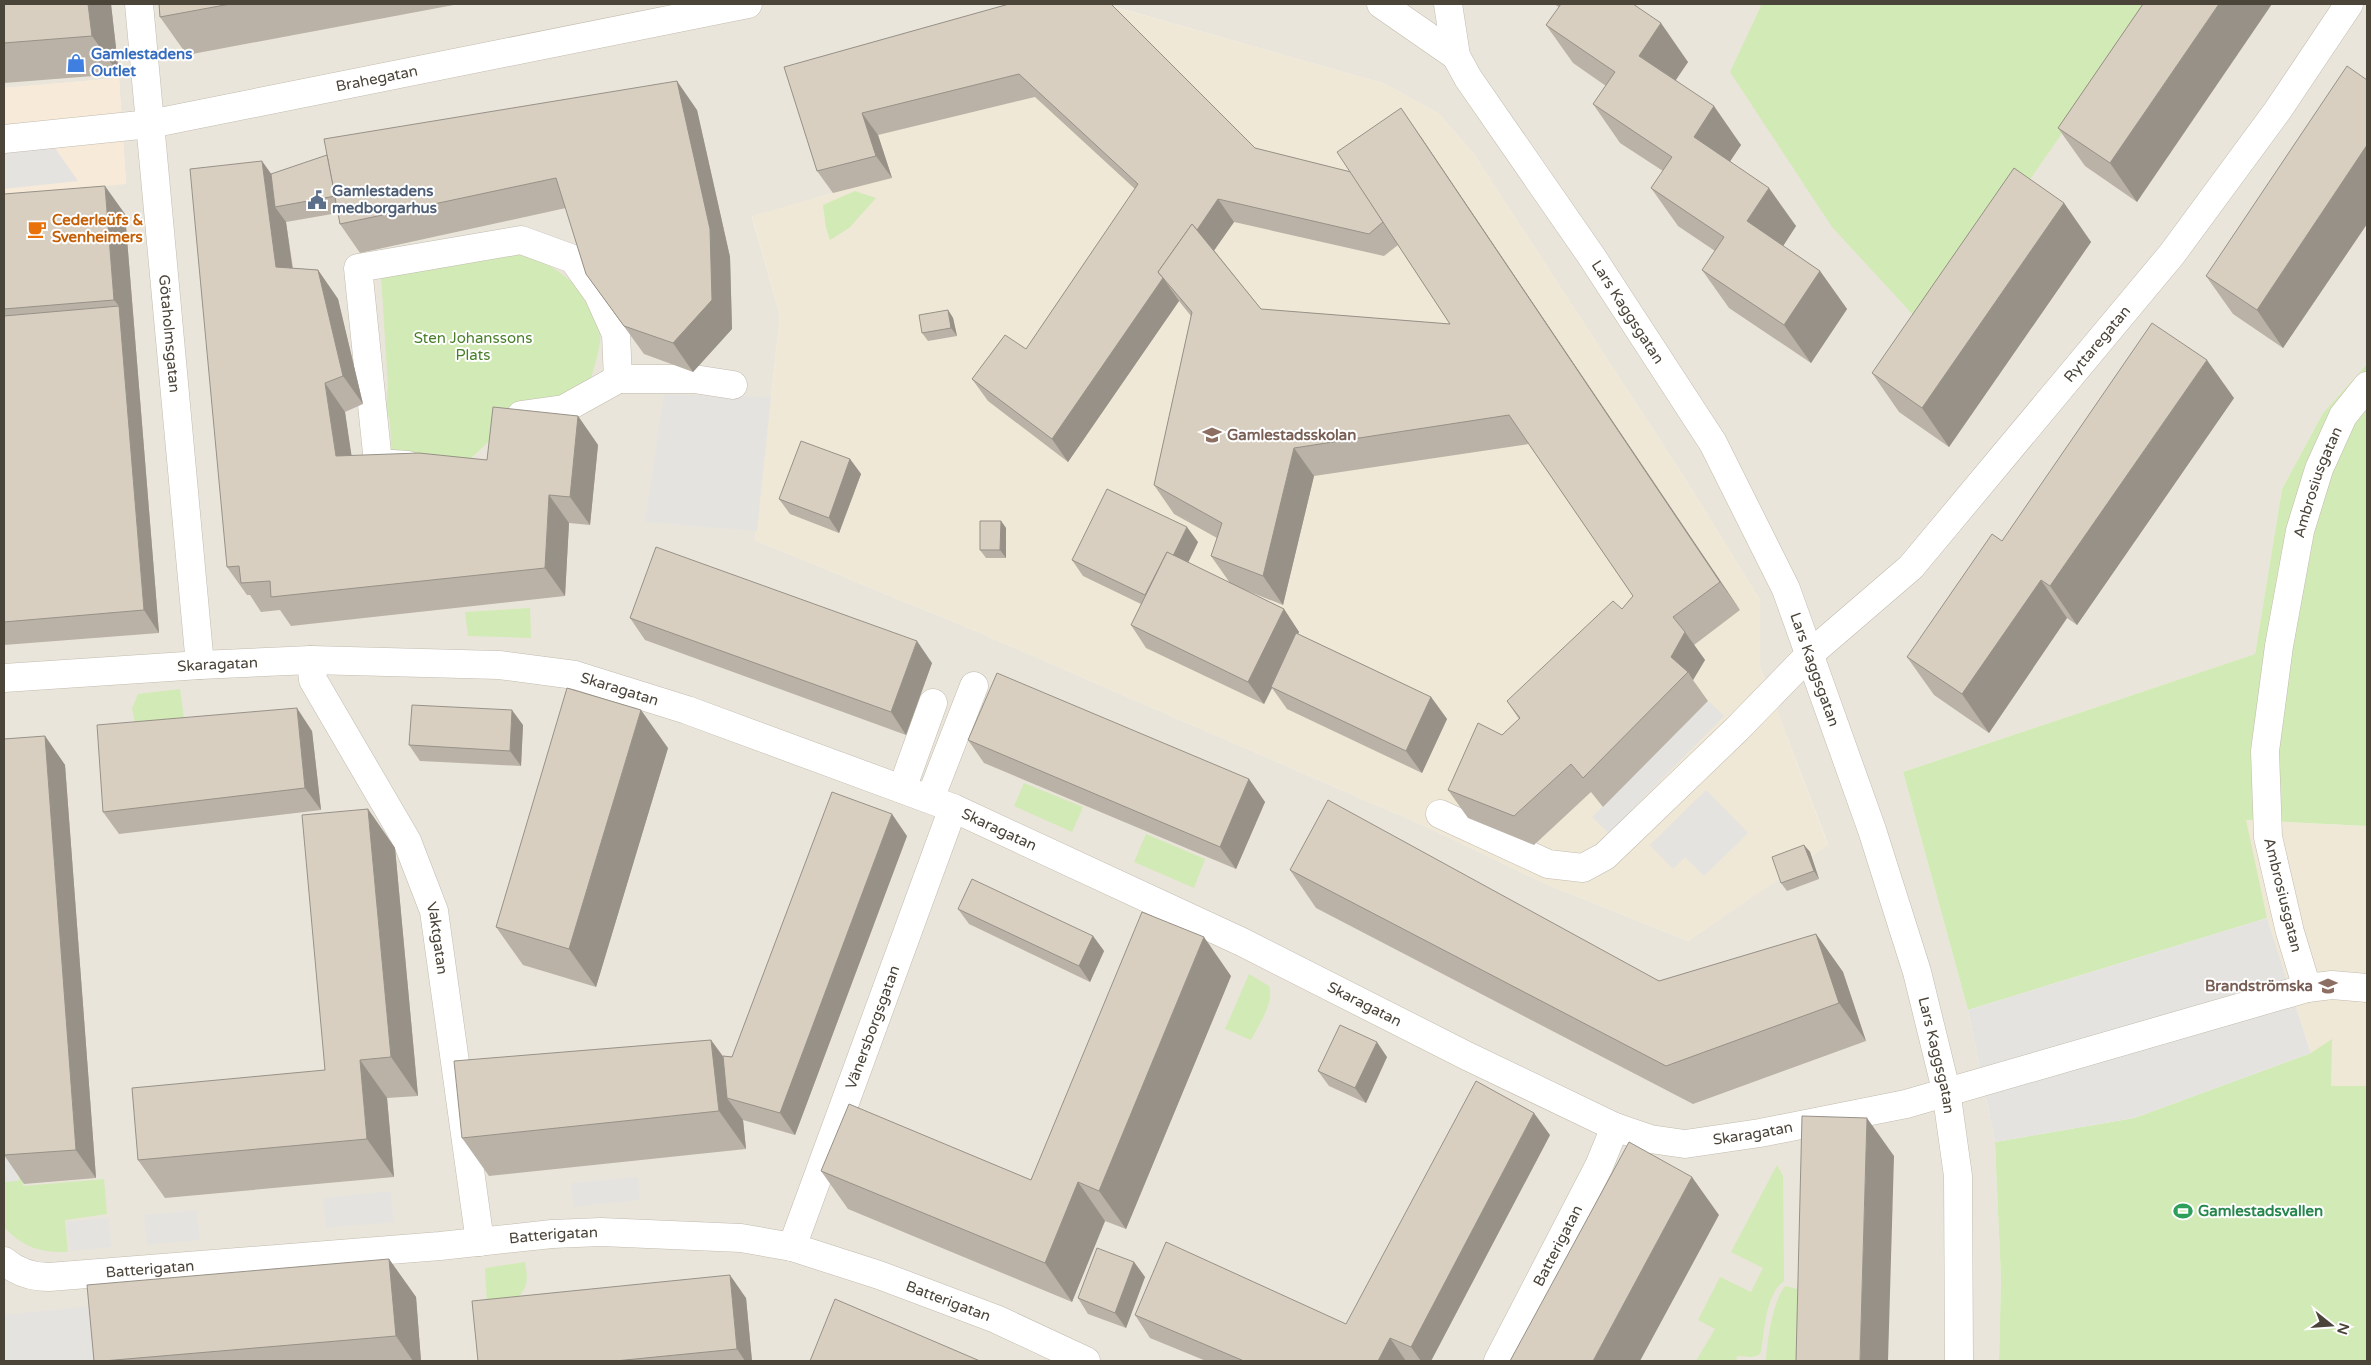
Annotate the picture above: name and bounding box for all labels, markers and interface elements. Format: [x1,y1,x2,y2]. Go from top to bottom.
place label: Gamlestadens Outlet [91,45,192,80]
shop icon: Gamlestadens Outlet [65,52,87,74]
street label: Brahegatan [334,61,419,96]
place label: Gamlestadens medborgarhus [332,182,437,218]
public building icon: Gamlestadens medborgarhus [306,189,328,211]
place label: Cederleüfs & Svenheimers [52,211,144,246]
cafe icon: Cederleüfs & Svenheimers [26,218,48,240]
street label: Lars Kaggsgatan [1588,257,1668,367]
street label: Götaholmsgatan [155,274,184,393]
street label: Ryttaregatan [2060,302,2134,386]
park label: Sten Johanssons Plats [414,329,532,364]
school or university icon: Gamlestadsskolan [1201,424,1223,446]
street label: Ambrosiusgatan [2290,424,2346,540]
place label: Gamlestadsskolan [1227,426,1356,444]
street label: Lars Kaggsgatan [1786,610,1843,729]
street label: Skaragatan [177,653,258,675]
street label: Skaragatan [578,668,661,710]
street label: Skaragatan [959,804,1040,855]
street label: Ambrosiusgatan [2260,836,2306,954]
street label: Vaktgatan [422,899,452,976]
street label: Vänersborgsgatan [842,963,903,1092]
school or university icon: Brandströmska [2317,975,2339,997]
place label: Brandströmska [2205,977,2313,995]
street label: Skaragatan [1324,978,1405,1030]
street label: Lars Kaggsgatan [1914,995,1958,1115]
street label: Skaragatan [1712,1118,1794,1149]
sports icon: Gamlestadsvallen [2172,1200,2194,1222]
street label: Batterigatan [1529,1202,1586,1289]
place label: Gamlestadsvallen [2198,1202,2323,1220]
street label: Batterigatan [508,1223,598,1248]
street label: Batterigatan [105,1257,195,1281]
street label: Batterigatan [903,1277,993,1325]
north arrow [2306,1300,2356,1350]
text: N [2333,1321,2353,1337]

